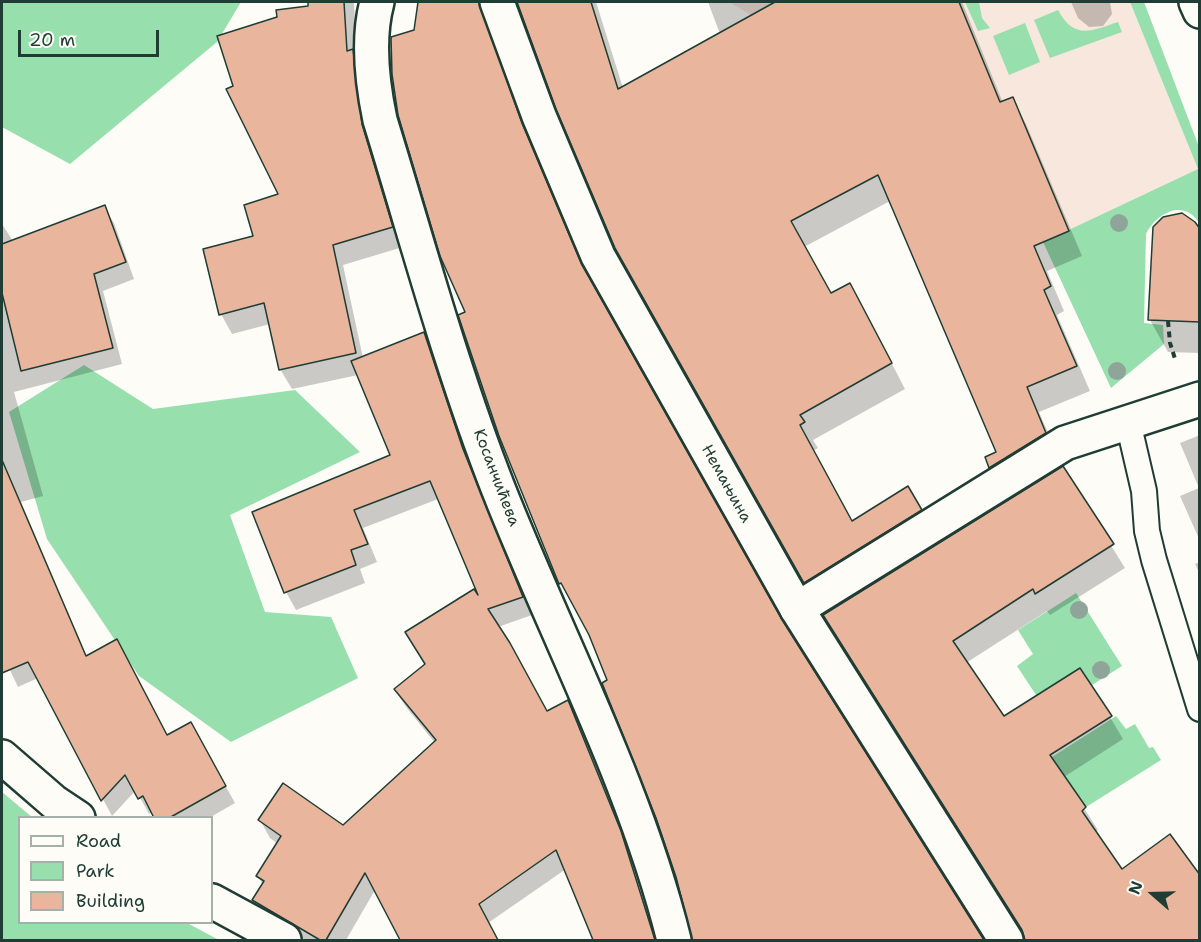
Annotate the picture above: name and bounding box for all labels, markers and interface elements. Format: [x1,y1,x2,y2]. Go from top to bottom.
scale bar [21,18,162,56]
text: 20 m [29,28,75,52]
street label: Косанчићева [469,427,523,529]
street label: Немањина [697,442,755,526]
legend [18,816,213,924]
text: Road [76,829,121,853]
text: Park [76,859,115,883]
north arrow [1123,864,1183,924]
text: N [1124,878,1148,897]
text: Building [76,889,145,913]

